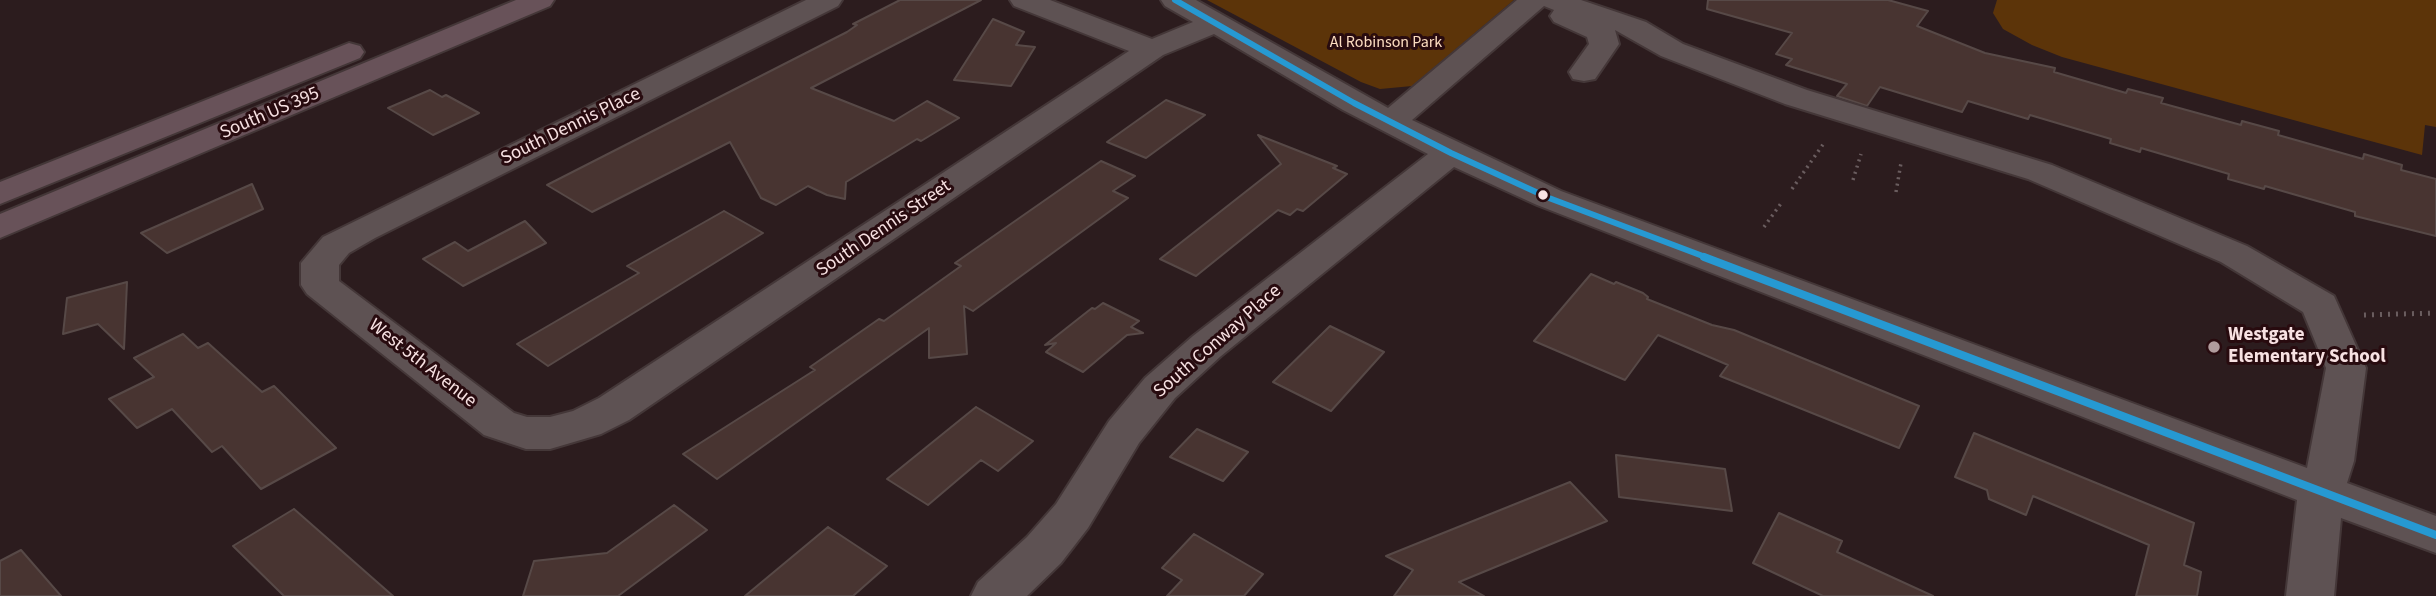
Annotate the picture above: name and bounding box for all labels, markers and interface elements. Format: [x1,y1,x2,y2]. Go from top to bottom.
park label: Al Robinson Park [1330,33,1442,53]
street label: South US 395 [217,83,323,145]
street label: South Dennis Place [497,83,645,171]
street label: South Dennis Street [812,176,956,282]
unlabelled marker [1536,188,1550,202]
street label: South Conway Place [1150,280,1286,404]
street label: West 5th Avenue [363,315,481,413]
place label: Westgate Elementary School [2228,325,2386,369]
marker: Westgate Elementary School [2206,339,2222,355]

